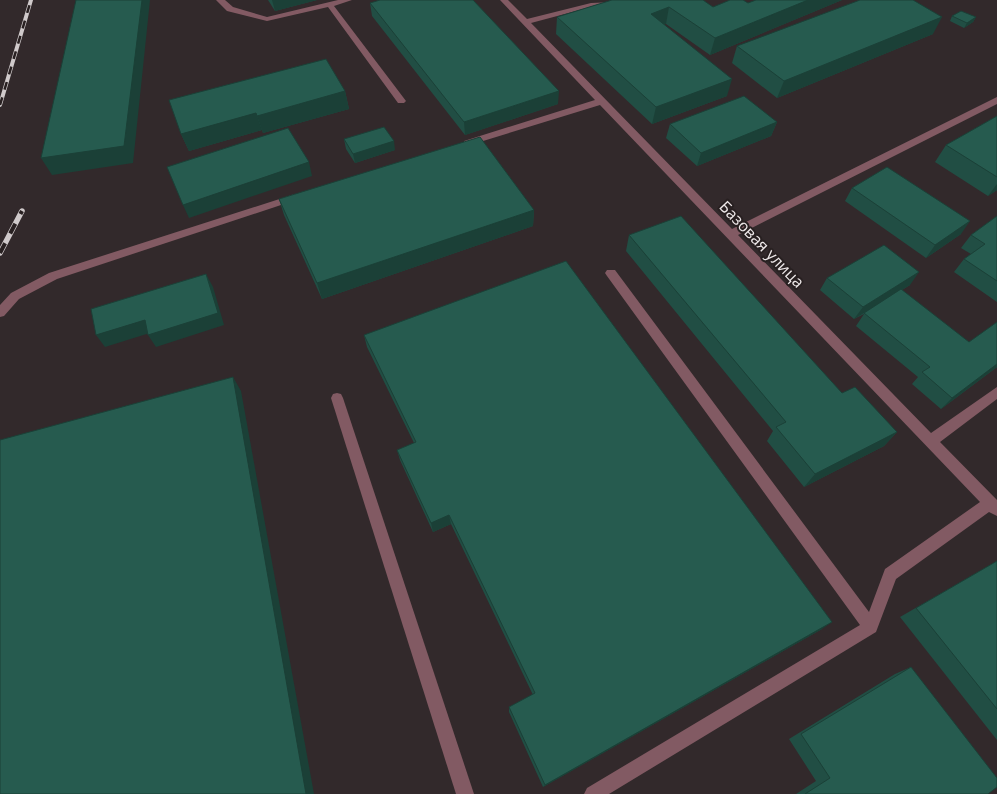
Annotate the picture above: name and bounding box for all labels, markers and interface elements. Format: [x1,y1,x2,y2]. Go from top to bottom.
street label: Базовая улица [715,196,809,292]

